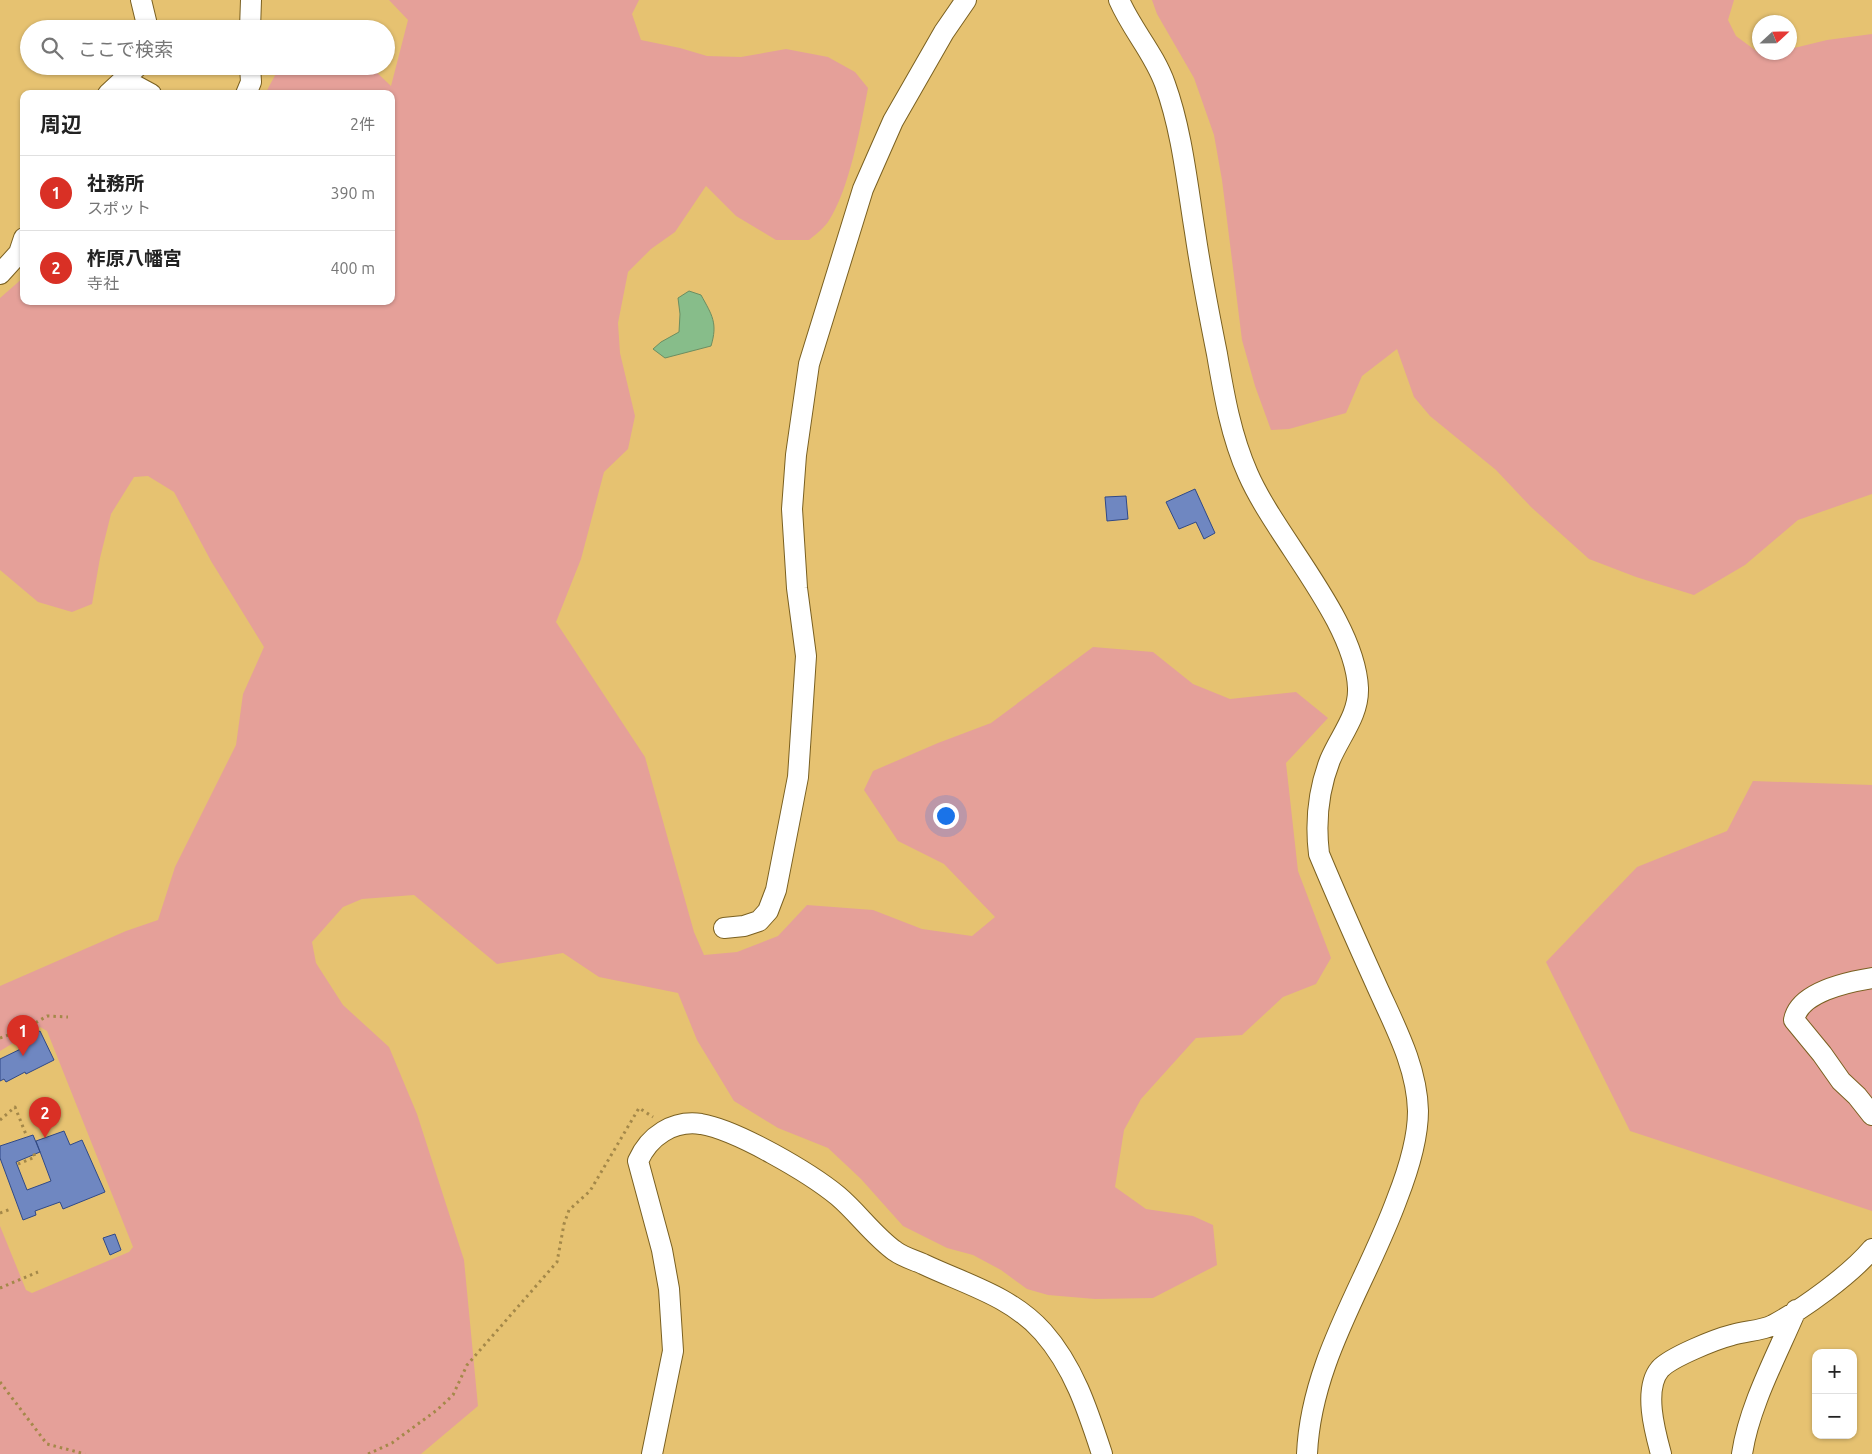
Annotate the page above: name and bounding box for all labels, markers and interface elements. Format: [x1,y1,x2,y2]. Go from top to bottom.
north arrow [1752,15,1797,60]
search box [20,20,395,75]
icon: search [38,34,66,62]
text: ここで検索 [78,38,173,60]
text: 周辺 [40,112,82,136]
text: 2件 [350,115,375,133]
text: 社務所 [87,172,144,194]
text: 1 [51,184,61,202]
text: 390 m [330,184,375,202]
text: スポット [87,199,151,217]
text: 柞原八幡宮 [87,247,182,269]
text: 2 [51,259,61,277]
text: 400 m [330,259,375,277]
text: 寺社 [87,274,119,292]
your location [933,803,959,829]
pin: 1 [7,1015,39,1056]
pin: 2 [29,1097,61,1138]
map controls [1812,1349,1857,1439]
button: + [1812,1349,1857,1394]
button: − [1812,1394,1857,1439]

